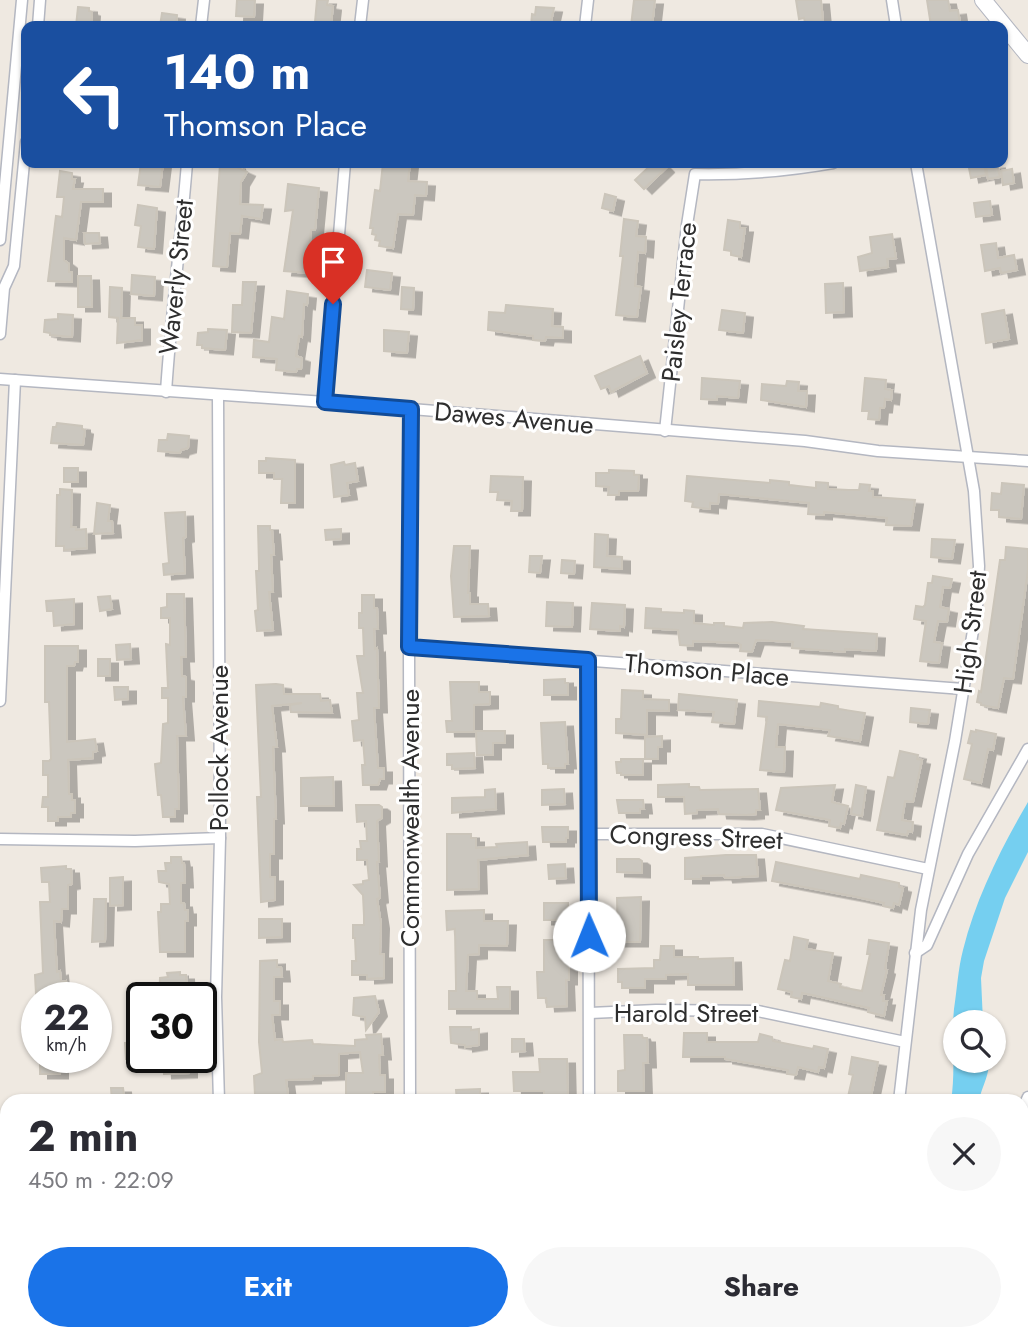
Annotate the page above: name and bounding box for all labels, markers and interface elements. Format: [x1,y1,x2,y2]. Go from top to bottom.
text: 140 m [164,37,310,107]
icon: left [49,49,140,140]
text: Thomson Place [164,102,367,148]
street label: Waverly Street [149,197,203,357]
street label: Paisley Terrace [652,220,706,384]
pin [303,232,363,304]
icon: arrive [314,243,352,281]
street label: Dawes Avenue [433,392,595,444]
street label: High Street [944,568,996,696]
street label: Thomson Place [623,644,791,696]
street label: Pollock Avenue [200,665,238,831]
street label: Commonwealth Avenue [391,689,429,947]
street label: Congress Street [609,815,784,859]
position arrow [552,899,626,973]
speed limit sign: 30 [126,982,217,1073]
text: 22 [44,993,89,1043]
street label: Harold Street [614,994,759,1032]
map controls [943,1010,1006,1073]
button: search [943,1010,1006,1073]
text: km/h [46,1032,87,1058]
text: 2 min [28,1106,138,1167]
button: close [927,1117,1001,1191]
text: 450 m · 22:09 [28,1163,174,1197]
button: Exit [28,1247,508,1327]
button: Share [522,1247,1001,1327]

